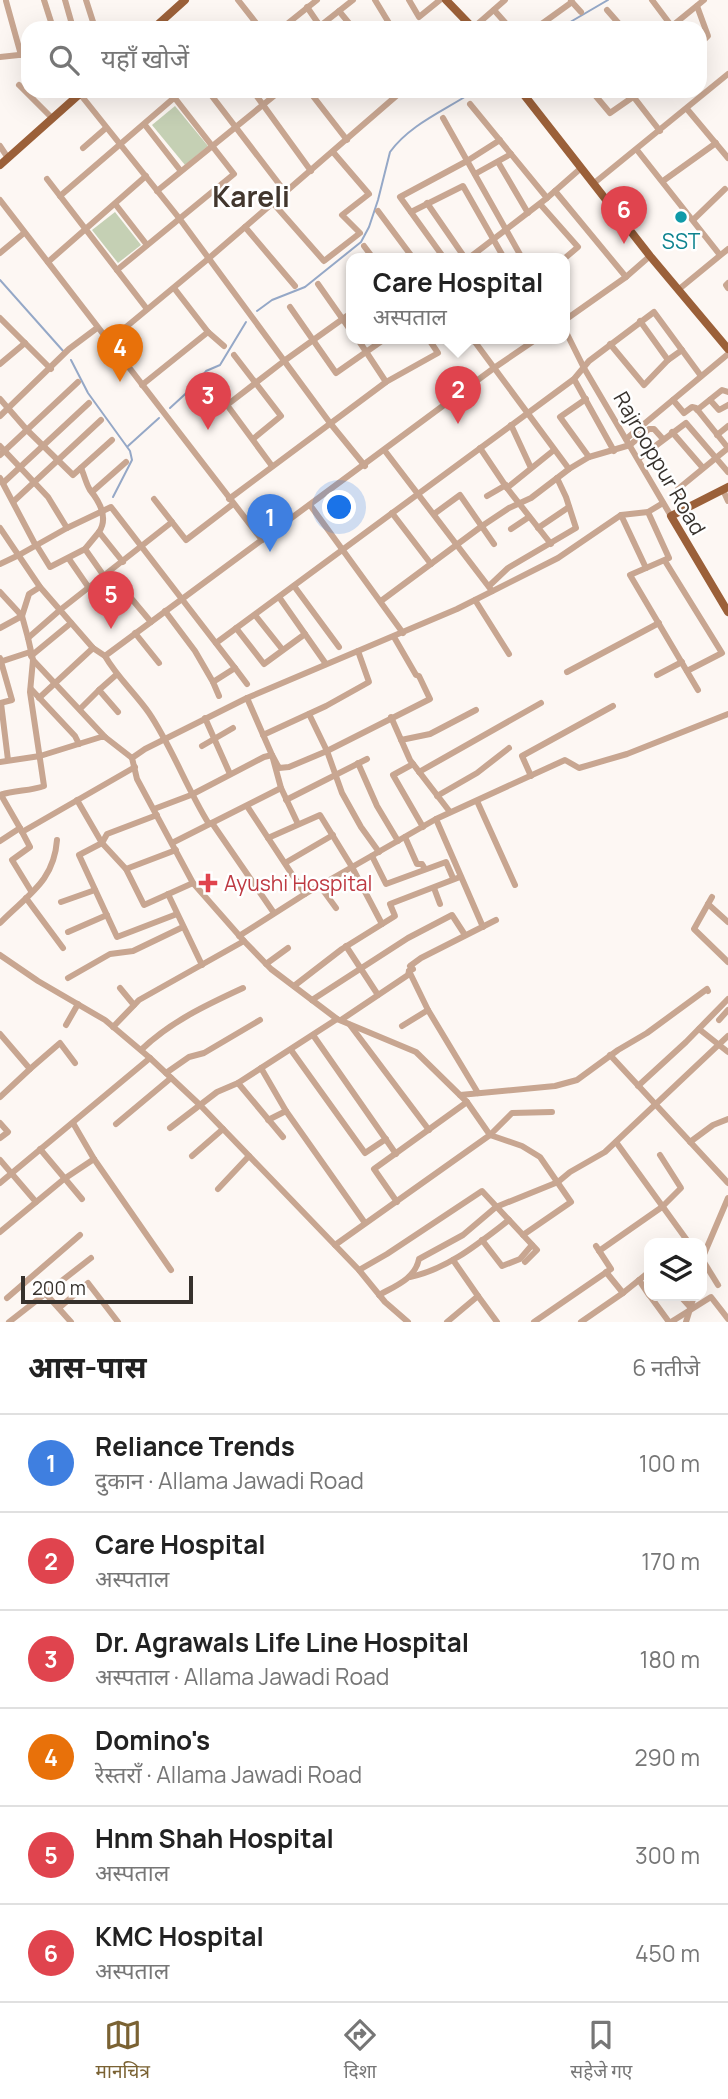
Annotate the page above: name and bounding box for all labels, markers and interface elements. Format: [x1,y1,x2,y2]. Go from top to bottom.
search box [21,21,707,98]
text: यहाँ खोजें [101,40,189,76]
icon: search [45,41,83,79]
district label: Kareli [212,177,290,215]
pin: 6 [601,186,647,244]
marker: SST [673,209,689,225]
place label: SST [662,227,701,255]
popup [346,253,570,344]
text: Care Hospital [373,264,543,300]
text: अस्पताल [373,300,447,332]
pin: 4 [97,324,143,382]
pin: 2 [435,366,481,424]
pin: 3 [185,372,231,430]
street label: Rajrooppur Road [608,386,712,540]
your location [322,490,356,524]
pin: 1 [247,494,293,552]
pin: 5 [88,571,134,629]
place label: Ayushi Hospital [224,869,372,897]
marker: Ayushi Hospital [198,873,218,893]
map controls [644,1238,707,1301]
button: layers [644,1238,707,1301]
scale bar [21,1273,192,1305]
text: 200 m [32,1275,86,1301]
text: आस-पास [28,1346,147,1387]
text: 6 नतीजे [632,1351,700,1383]
text: Reliance Trends [95,1428,295,1464]
text: 1 [46,1447,56,1479]
text: 100 m [639,1447,700,1479]
text: दुकान · Allama Jawadi Road [95,1464,364,1496]
text: Care Hospital [95,1526,266,1562]
text: 2 [44,1545,58,1577]
text: 170 m [641,1545,700,1577]
text: अस्पताल [95,1562,169,1594]
text: Dr. Agrawals Life Line Hospital [95,1624,469,1660]
text: 3 [44,1643,58,1675]
text: 180 m [640,1643,700,1675]
text: अस्पताल · Allama Jawadi Road [95,1660,389,1692]
text: Domino's [95,1722,210,1758]
text: 4 [44,1741,58,1773]
text: 290 m [634,1741,700,1773]
text: रेस्तराँ · Allama Jawadi Road [95,1758,362,1790]
text: Hnm Shah Hospital [95,1820,334,1856]
text: 5 [44,1839,58,1871]
text: 300 m [635,1839,700,1871]
text: अस्पताल [95,1856,169,1888]
text: KMC Hospital [95,1918,264,1954]
text: 6 [44,1937,58,1969]
text: 450 m [635,1937,700,1969]
text: अस्पताल [95,1954,169,1986]
tab: मानचित्र [96,2016,150,2086]
tab: दिशा [341,2016,379,2086]
tab: सहेजे गए [570,2016,632,2086]

